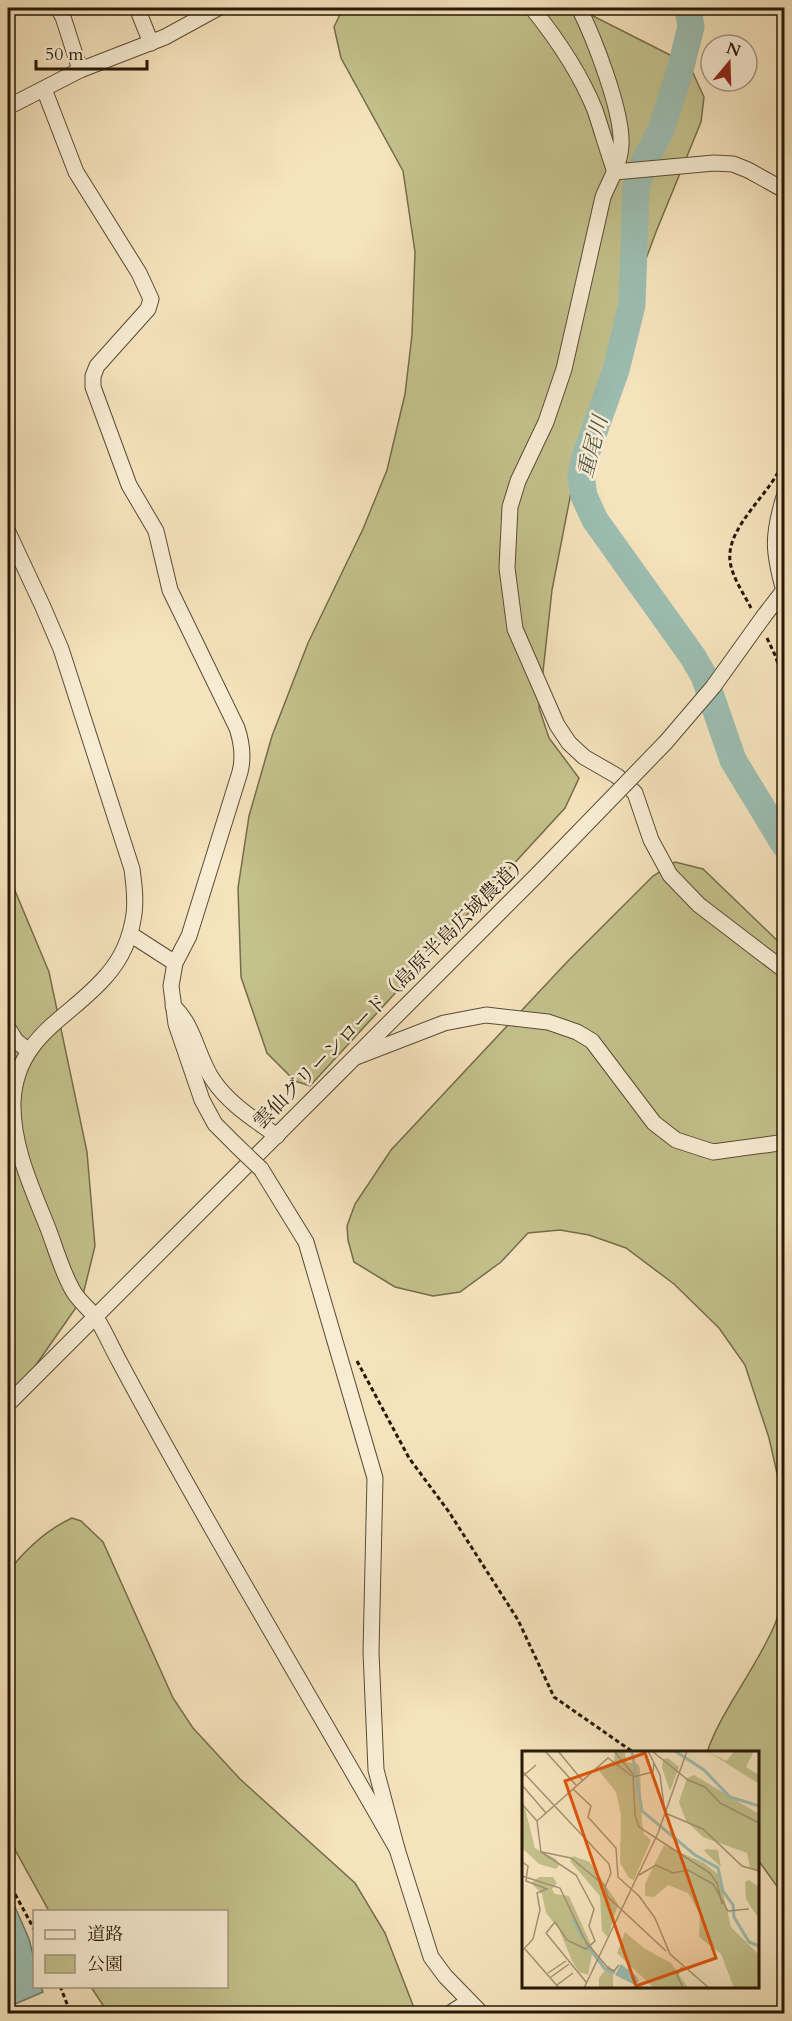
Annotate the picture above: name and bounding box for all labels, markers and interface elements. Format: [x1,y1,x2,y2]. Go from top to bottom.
scale bar [36,33,147,71]
north arrow [699,33,759,93]
text: N [723,37,744,62]
text: 50 m [45,42,84,67]
water label: 重尾川 [571,411,616,481]
street label: 雲仙グリーンロード（島原半島広域農道） [247,847,535,1135]
inset map [522,1751,759,1988]
legend [33,1910,228,1988]
text: 道路 [87,1922,123,1947]
text: 公園 [87,1952,123,1977]

